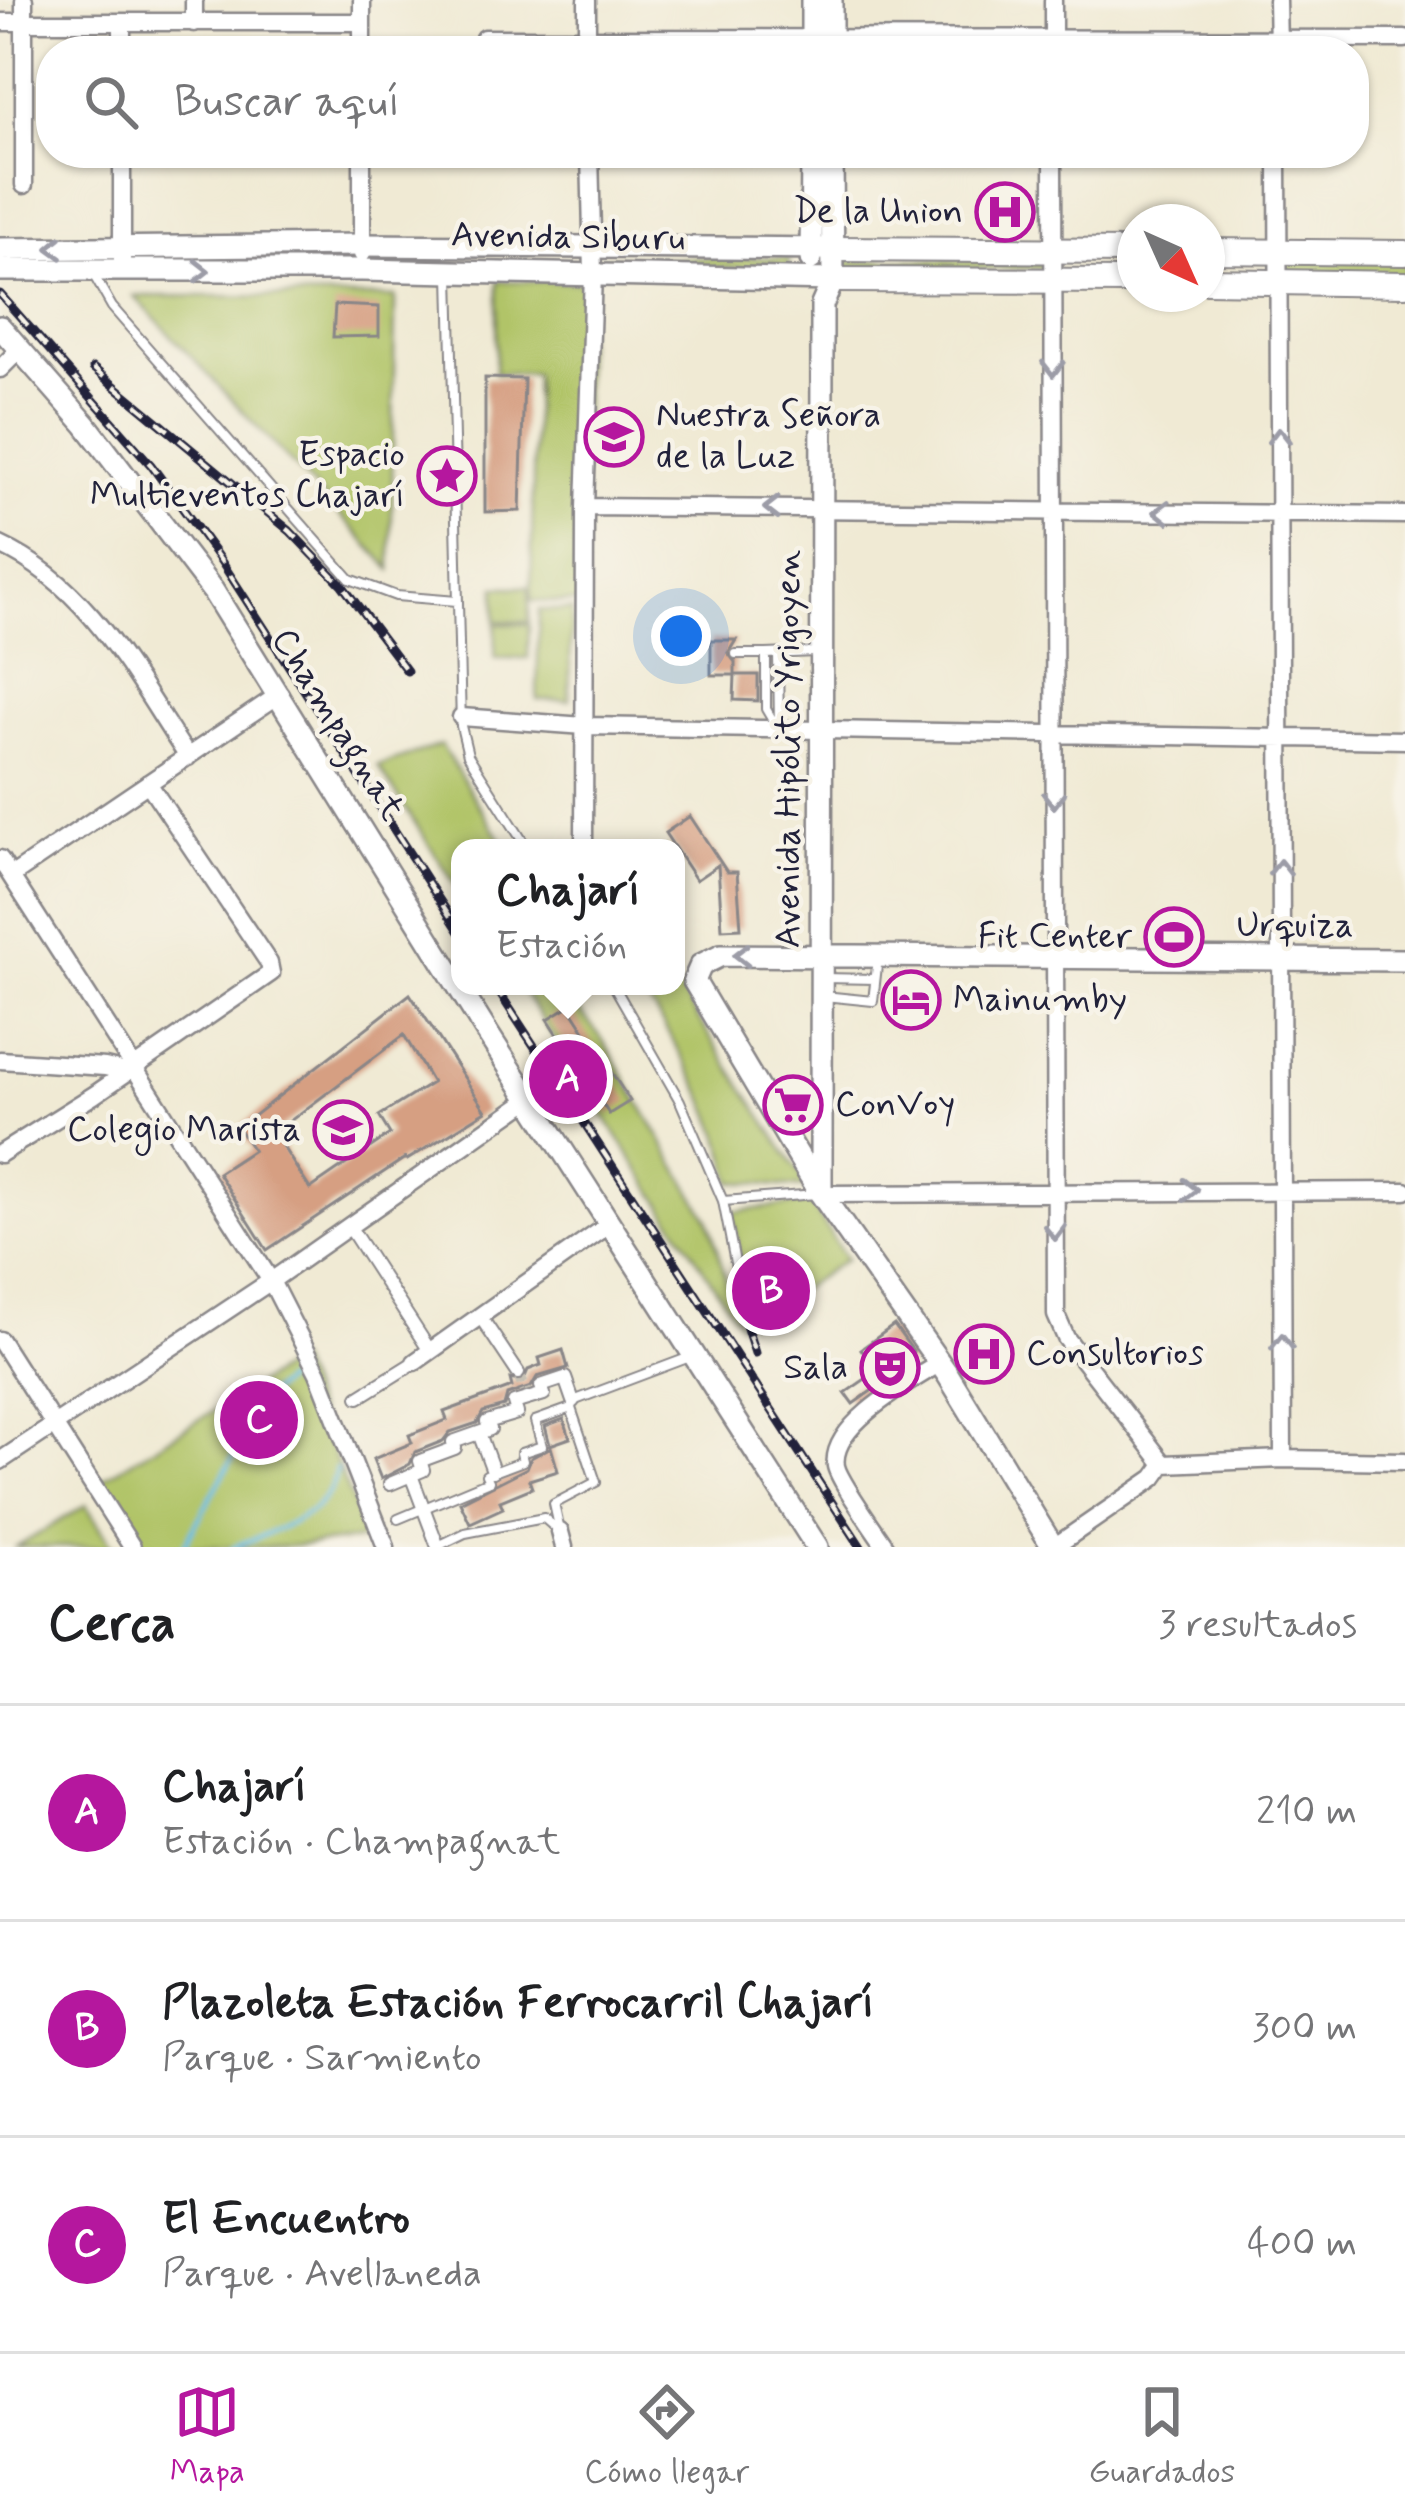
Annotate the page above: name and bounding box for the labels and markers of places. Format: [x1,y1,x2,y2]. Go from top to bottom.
hospital icon: De la Union [974,181,1036,243]
place label: De la Union [793,189,963,236]
place label: Nuestra Señora de la Luz [656,393,881,481]
school or university icon: Nuestra Señora de la Luz [583,406,645,468]
place label: Espacio Multieventos Chajarí [90,432,405,520]
place icon: Espacio Multieventos Chajarí [416,445,478,507]
sports icon: Fit Center [1143,906,1205,968]
place label: Fit Center [978,914,1132,961]
hotel icon: Mainumby [880,969,942,1031]
place label: Mainumby [953,977,1127,1024]
pin: A [529,1034,607,1124]
supermarket icon: ConVoy [762,1074,824,1136]
place label: ConVoy [835,1082,955,1129]
school or university icon: Colegio Marista [312,1099,374,1161]
place label: Colegio Marista [67,1107,301,1156]
pin: B [732,1246,810,1336]
hospital icon: Consultorios [953,1323,1015,1385]
place label: Consultorios [1026,1331,1204,1378]
theatre icon: Sala [859,1337,921,1399]
place label: Sala [783,1345,848,1392]
pin: C [220,1375,298,1465]

